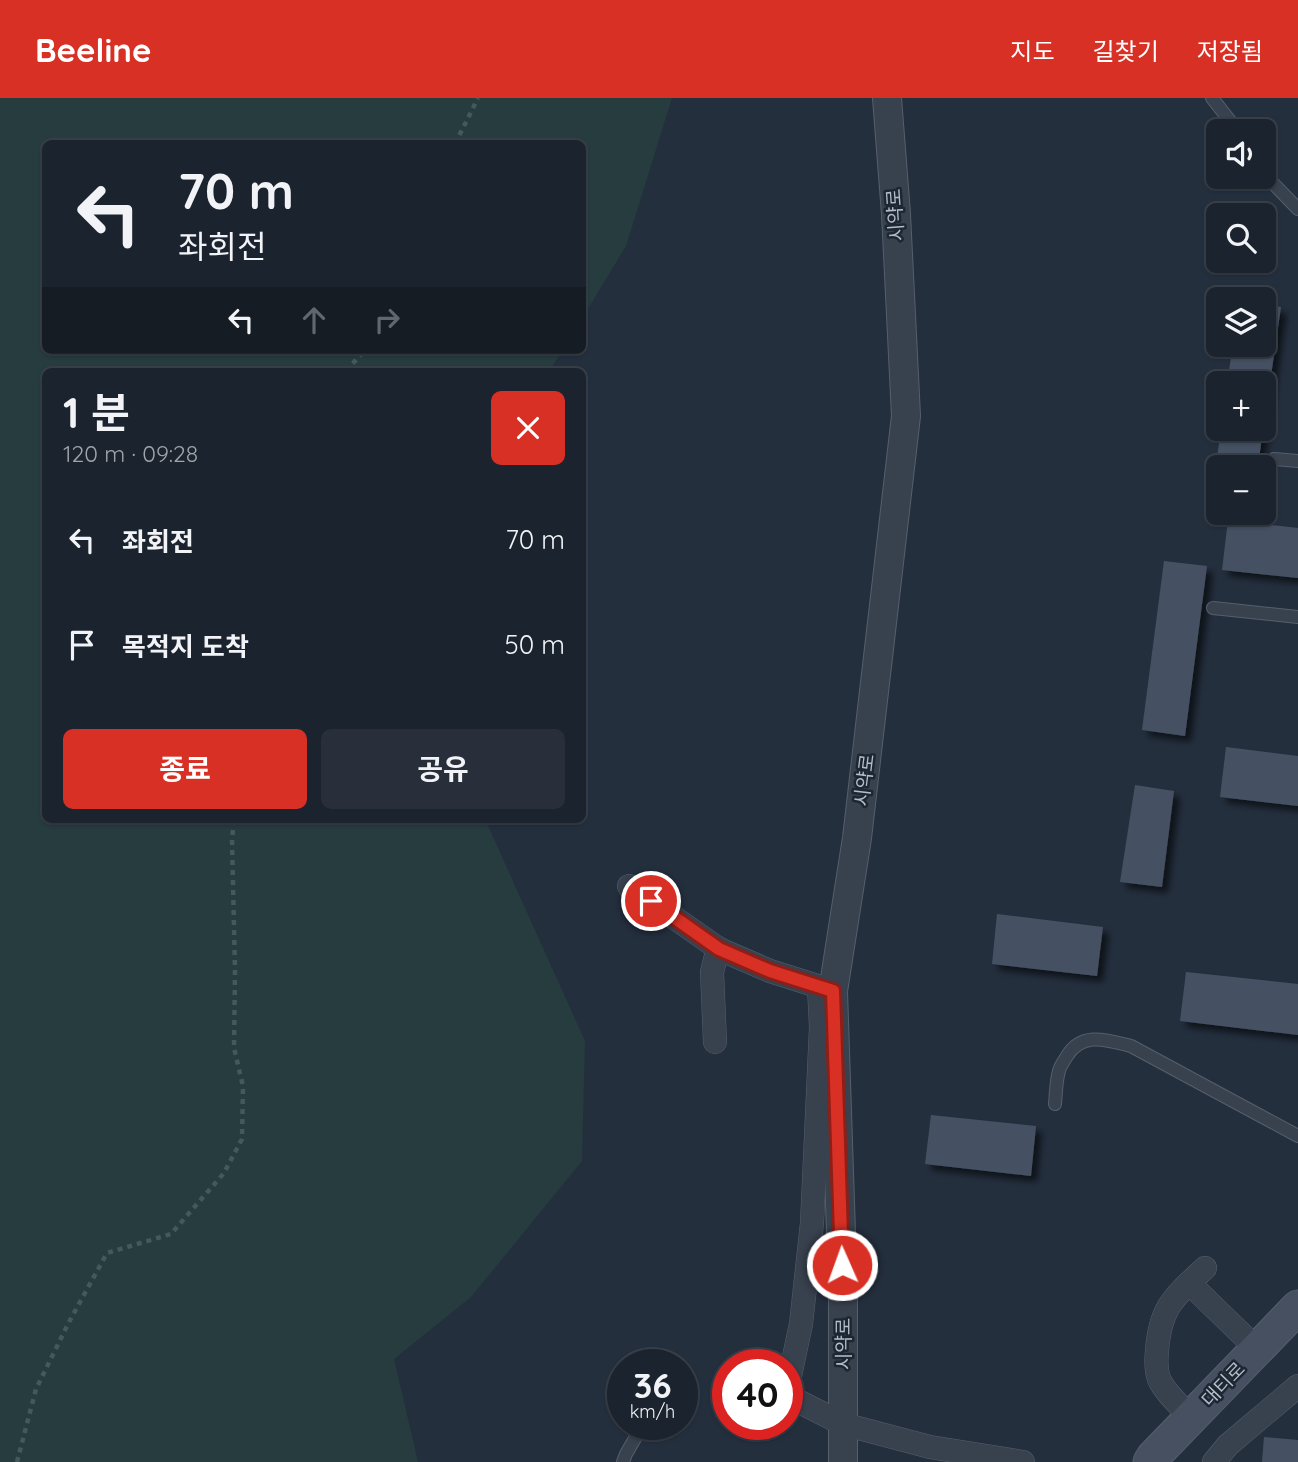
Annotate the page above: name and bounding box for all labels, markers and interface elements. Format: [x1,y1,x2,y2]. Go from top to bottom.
text: Beeline [35,29,151,70]
text: 지도 [1010,36,1055,66]
text: 길찾기 [1093,36,1159,66]
text: 저장됨 [1197,36,1263,66]
map controls [1206,119,1276,525]
button: sound [1206,119,1276,189]
text: 70 m [178,160,294,221]
icon: left [63,168,154,259]
street label: 시약로 [881,188,909,242]
button: search [1206,203,1276,273]
text: 좌회전 [178,226,266,266]
button: layers [1206,287,1276,357]
icon: left [222,301,260,339]
icon: ahead [295,301,333,339]
icon: right [368,301,406,339]
button: + [1206,371,1276,441]
text: 1 분 [63,386,130,439]
button: close [491,391,565,465]
text: 120 m · 09:28 [63,439,198,468]
button: − [1206,455,1276,525]
icon: left [63,521,101,559]
text: 70 m [505,523,565,556]
text: 좌회전 [122,525,194,558]
icon: arrive [63,626,101,664]
text: 50 m [505,628,565,661]
text: 목적지 도착 [122,630,249,663]
button: 종료 [63,729,307,809]
button: 공유 [321,729,565,809]
street label: 시약로 [849,753,879,807]
pin [621,871,681,931]
icon: arrive [632,882,670,920]
position arrow [805,1228,879,1302]
street label: 시약로 [831,1318,855,1370]
speed limit sign: 40 [712,1349,803,1440]
street label: 대티로 [1196,1357,1250,1411]
text: 36 [633,1363,672,1407]
text: km/h [630,1400,675,1423]

